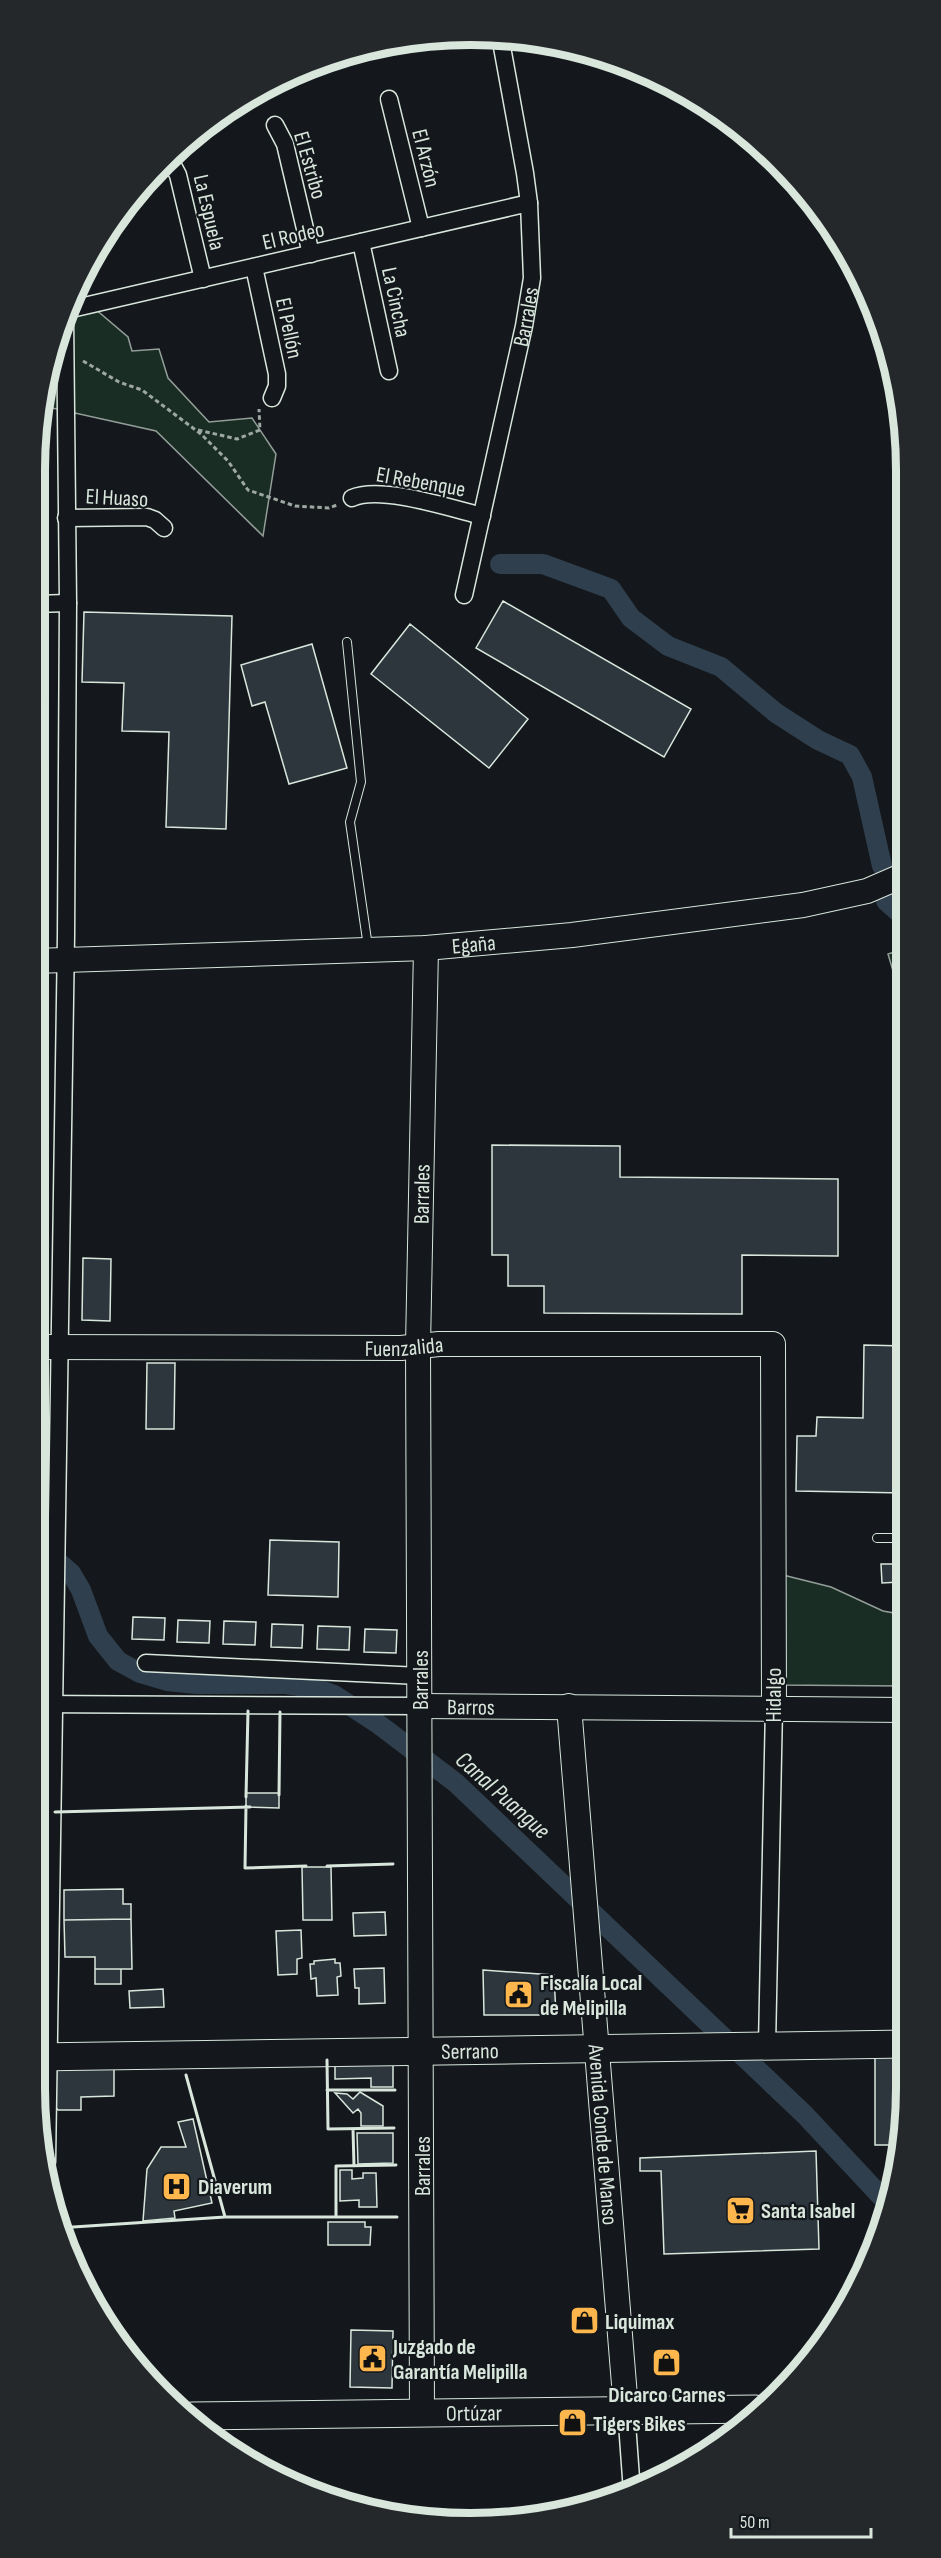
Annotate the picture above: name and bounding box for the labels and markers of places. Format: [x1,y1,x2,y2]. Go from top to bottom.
place label: Fiscalía Local de Melipilla [540,1970,642,2022]
public building icon: Fiscalía Local de Melipilla [503,1979,535,2011]
hospital icon: Diaverum [161,2170,193,2202]
place label: Diaverum [198,2174,272,2201]
supermarket icon: Santa Isabel [724,2194,756,2226]
place label: Santa Isabel [761,2198,855,2225]
shop icon: Liquimax [568,2305,600,2337]
place label: Liquimax [605,2309,675,2336]
place label: Juzgado de Garantía Melipilla [392,2334,527,2386]
public building icon: Juzgado de Garantía Melipilla [356,2343,388,2375]
shop icon: Dicarco Carnes [651,2346,683,2378]
place label: Dicarco Carnes [608,2382,726,2409]
shop icon: Tigers Bikes [556,2407,588,2439]
place label: Tigers Bikes [593,2411,686,2438]

